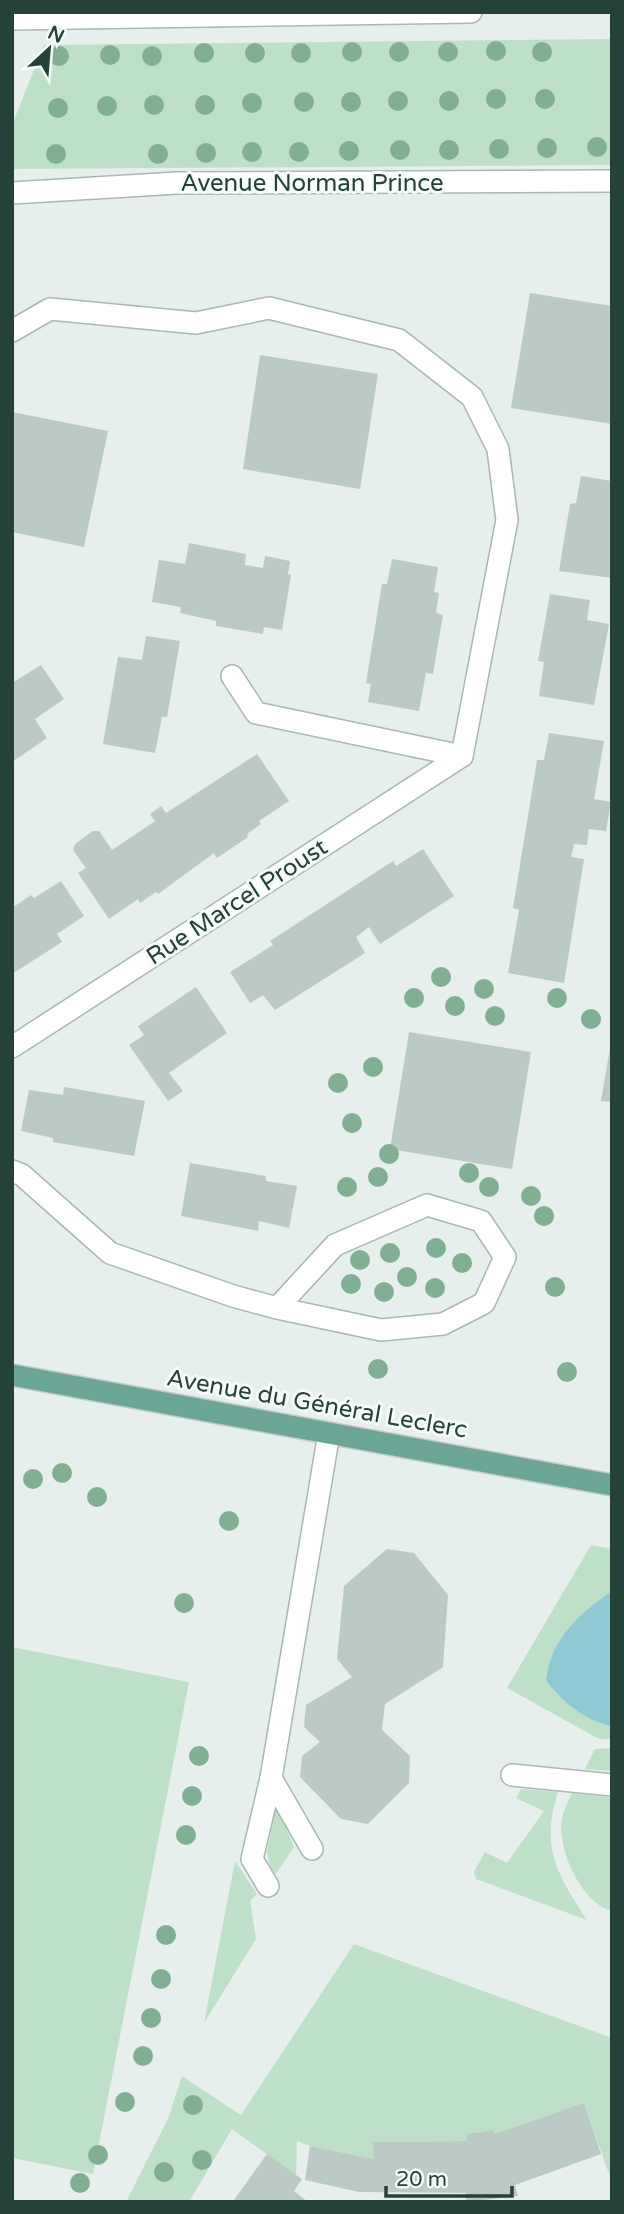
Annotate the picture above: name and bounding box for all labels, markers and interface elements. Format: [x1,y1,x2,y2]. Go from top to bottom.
north arrow [14,14,84,84]
text: N [44,21,68,48]
street label: Avenue Norman Prince [180,169,444,198]
street label: Rue Marcel Proust [141,833,333,971]
street label: Avenue du Général Leclerc [165,1363,469,1445]
scale bar [386,2154,512,2198]
text: 20 m [396,2167,447,2192]

